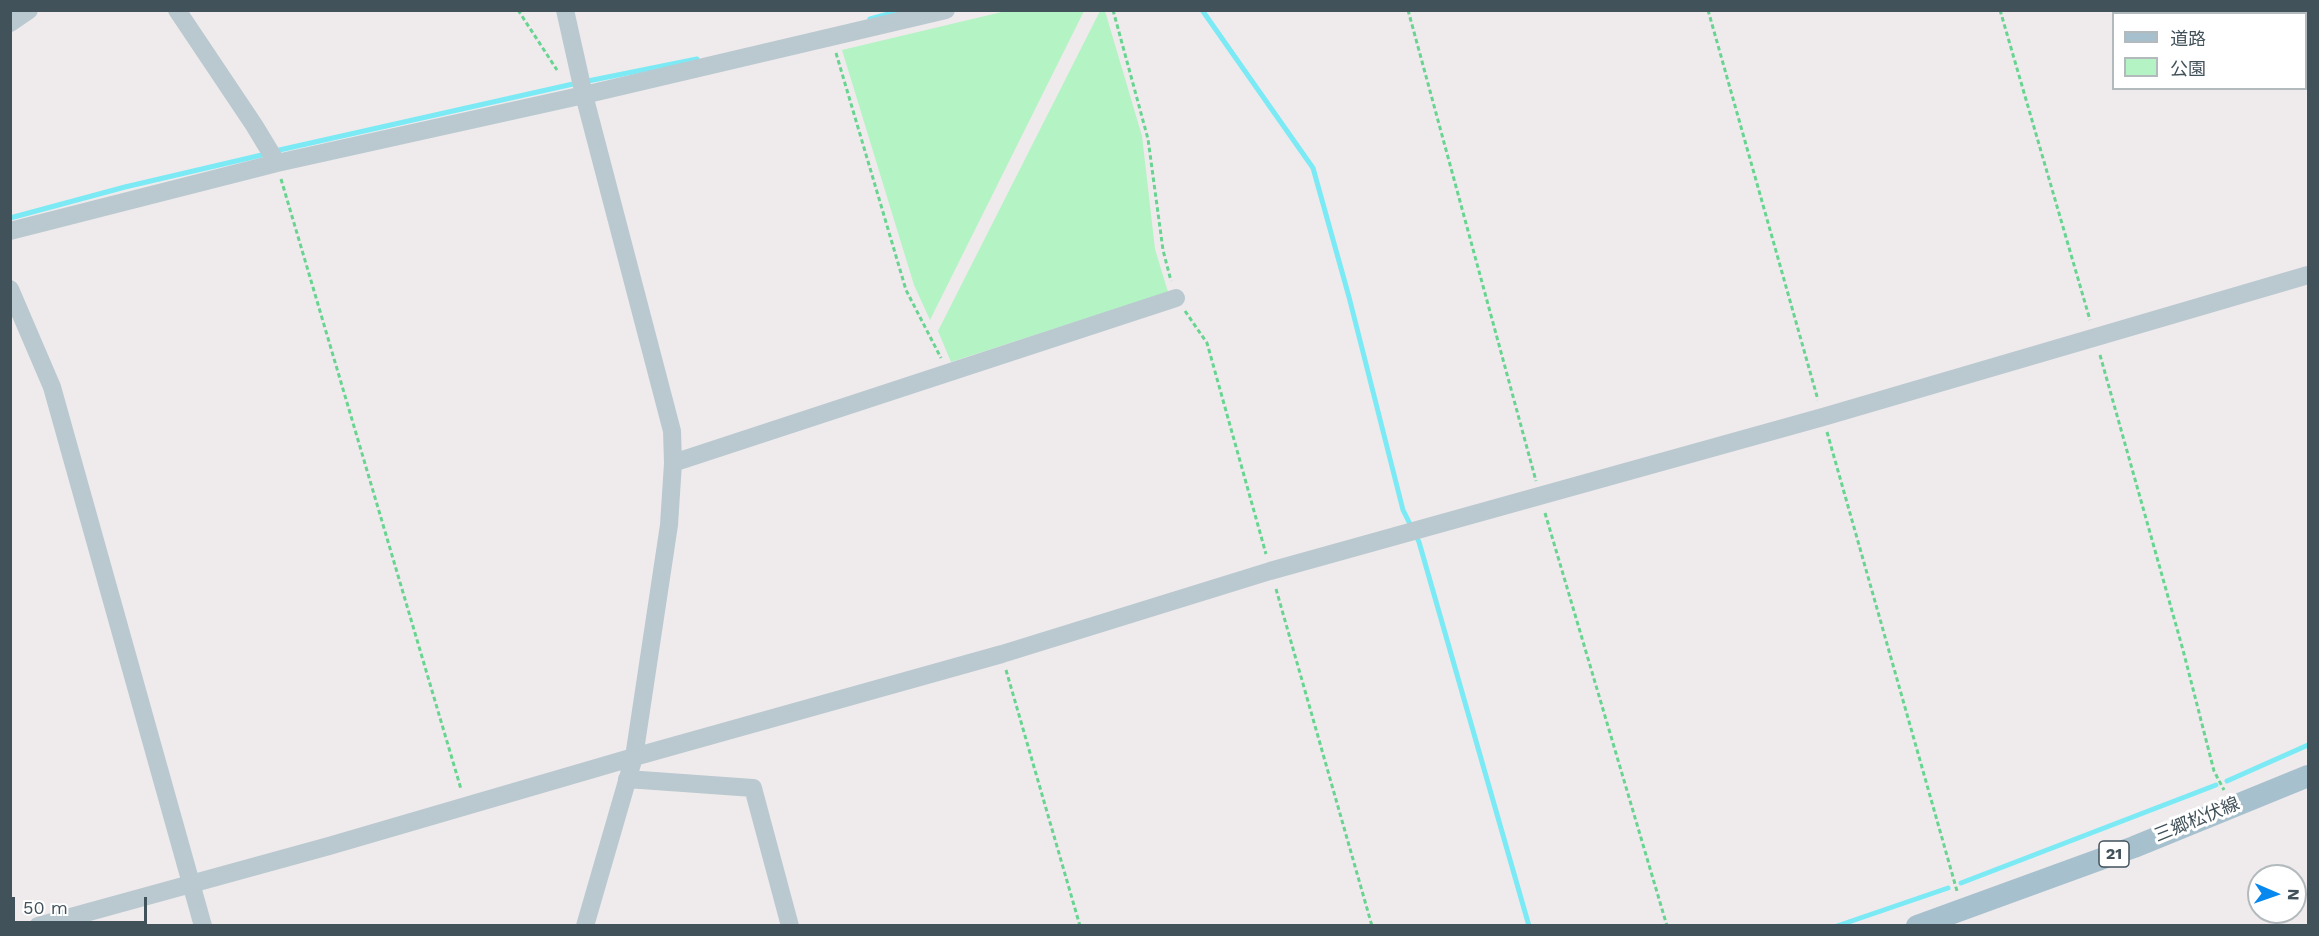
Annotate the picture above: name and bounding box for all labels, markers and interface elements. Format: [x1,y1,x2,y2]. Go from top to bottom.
legend [2112,12,2307,90]
text: 道路 [2170,28,2206,49]
text: 公園 [2170,58,2206,79]
street label: 三郷松伏線 [2151,793,2243,847]
road number: 21 [2099,841,2129,867]
north arrow [2247,864,2307,924]
scale bar [15,885,150,923]
text: N [2284,888,2303,901]
text: 50 m [23,897,68,918]

